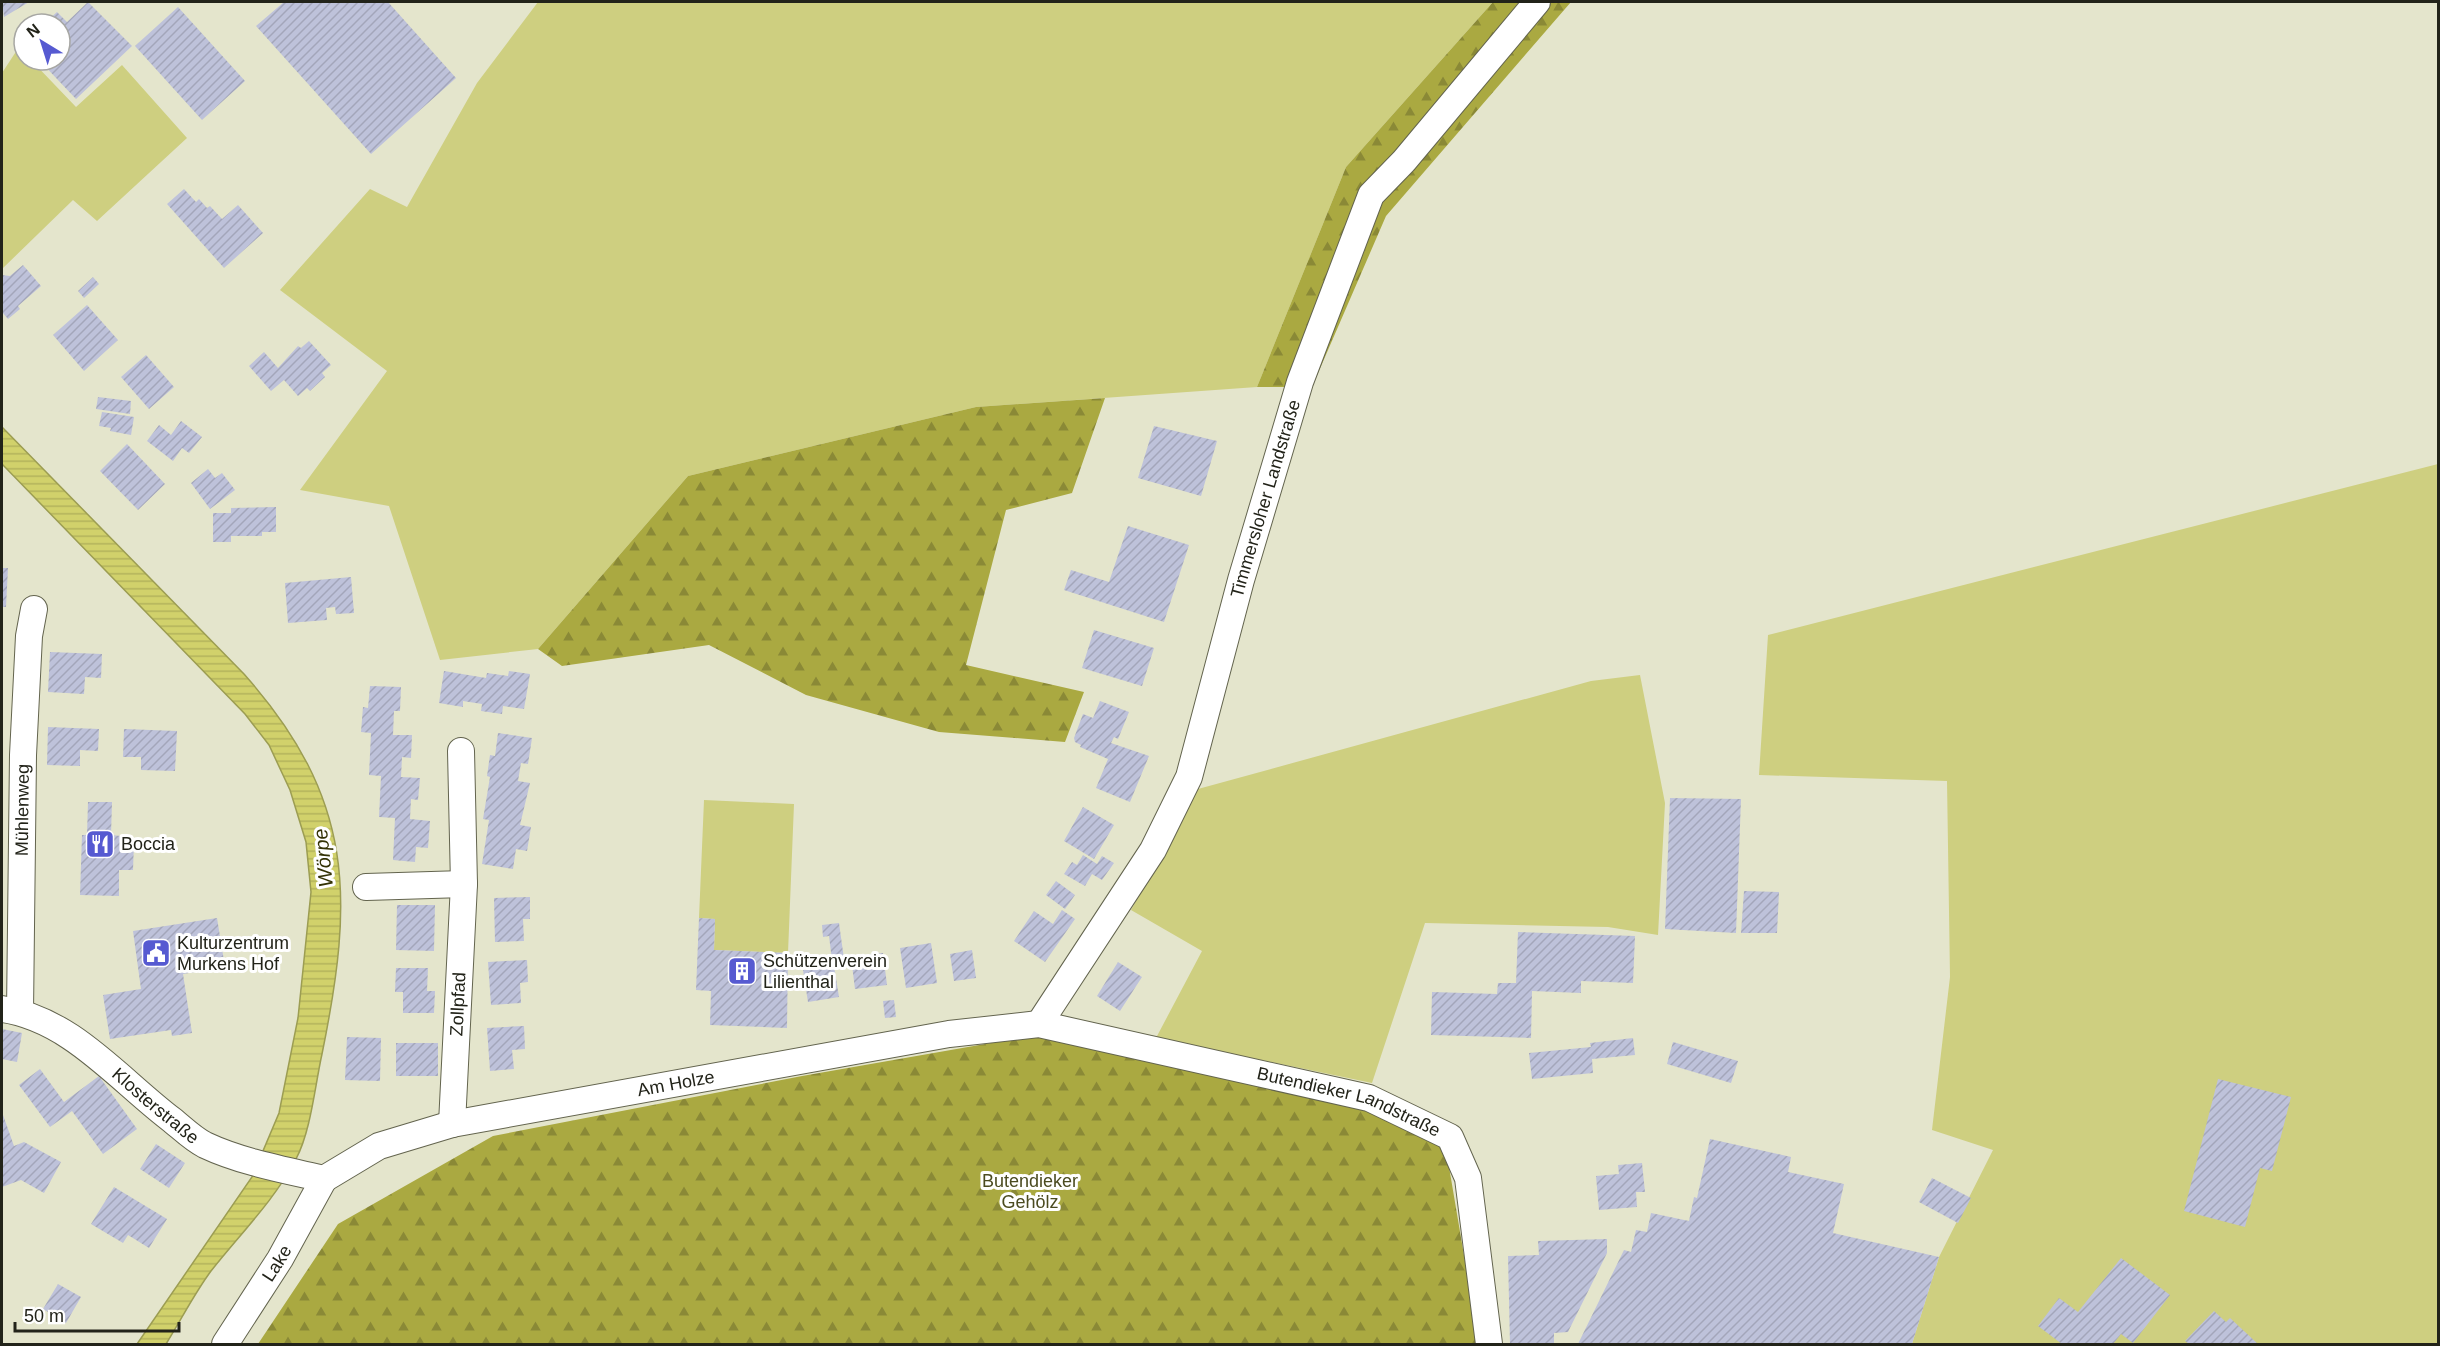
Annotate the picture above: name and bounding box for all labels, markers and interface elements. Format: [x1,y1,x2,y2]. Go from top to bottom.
north arrow [12,12,72,72]
text: N [23,20,43,41]
street label: Timmersloher Landstraße [1227,397,1304,600]
street label: Mühlenweg [12,764,33,856]
restaurant icon: Boccia [84,828,116,860]
water label: Wörpe [309,828,337,888]
place label: Boccia [121,834,176,854]
place label: Kulturzentrum Murkens Hof [177,933,289,974]
public building icon: Kulturzentrum Murkens Hof [140,937,172,969]
place label: Schützenverein Lilienthal [763,951,887,992]
building icon: Schützenverein Lilienthal [726,955,758,987]
street label: Zollpfad [446,972,470,1037]
street label: Butendieker Landstraße [1255,1063,1444,1141]
street label: Klosterstraße [108,1064,203,1148]
street label: Am Holze [636,1067,716,1100]
park label: Butendieker Gehölz [982,1171,1078,1212]
street label: Lake [258,1242,296,1285]
scale bar [15,1295,178,1333]
text: 50 m [24,1306,64,1326]

